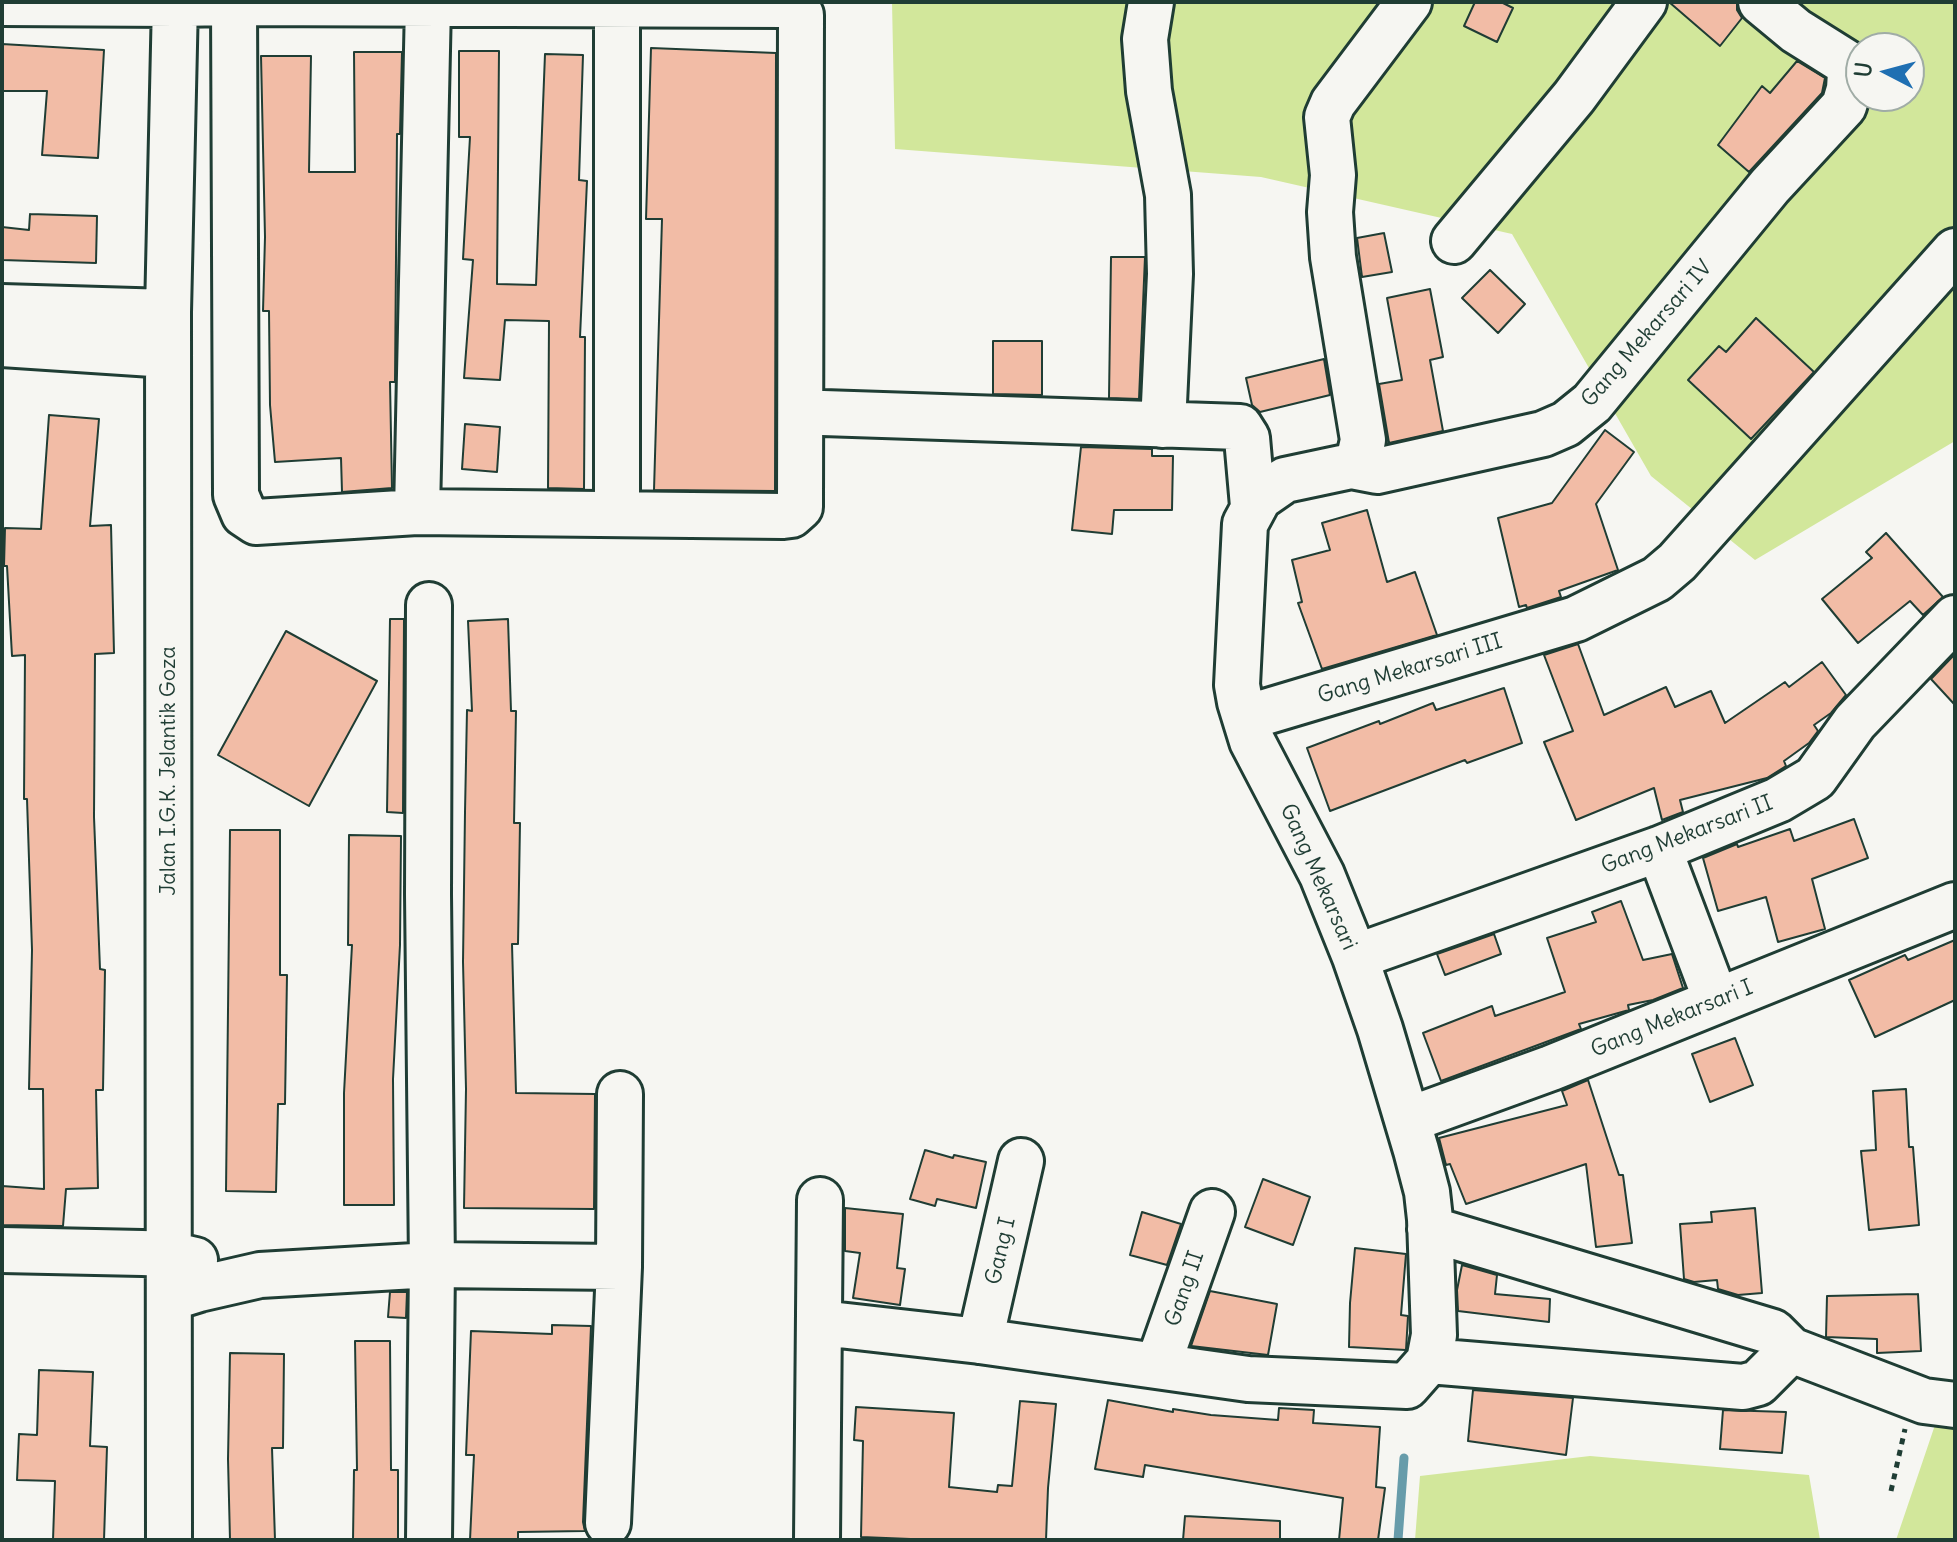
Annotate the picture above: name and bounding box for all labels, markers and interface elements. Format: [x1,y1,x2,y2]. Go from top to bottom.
north arrow [1845,32,1925,112]
text: U [1848,61,1878,79]
street label: Gang Mekarsari IV [1576,255,1718,413]
street label: Gang Mekarsari III [1315,628,1505,710]
street label: Jalan I.G.K. Jelantik Goza [156,646,182,896]
street label: Gang Mekarsari II [1597,790,1777,880]
street label: Gang Mekarsari [1274,800,1362,954]
street label: Gang Mekarsari I [1587,975,1757,1063]
street label: Gang I [980,1215,1022,1287]
street label: Gang II [1160,1248,1210,1330]

